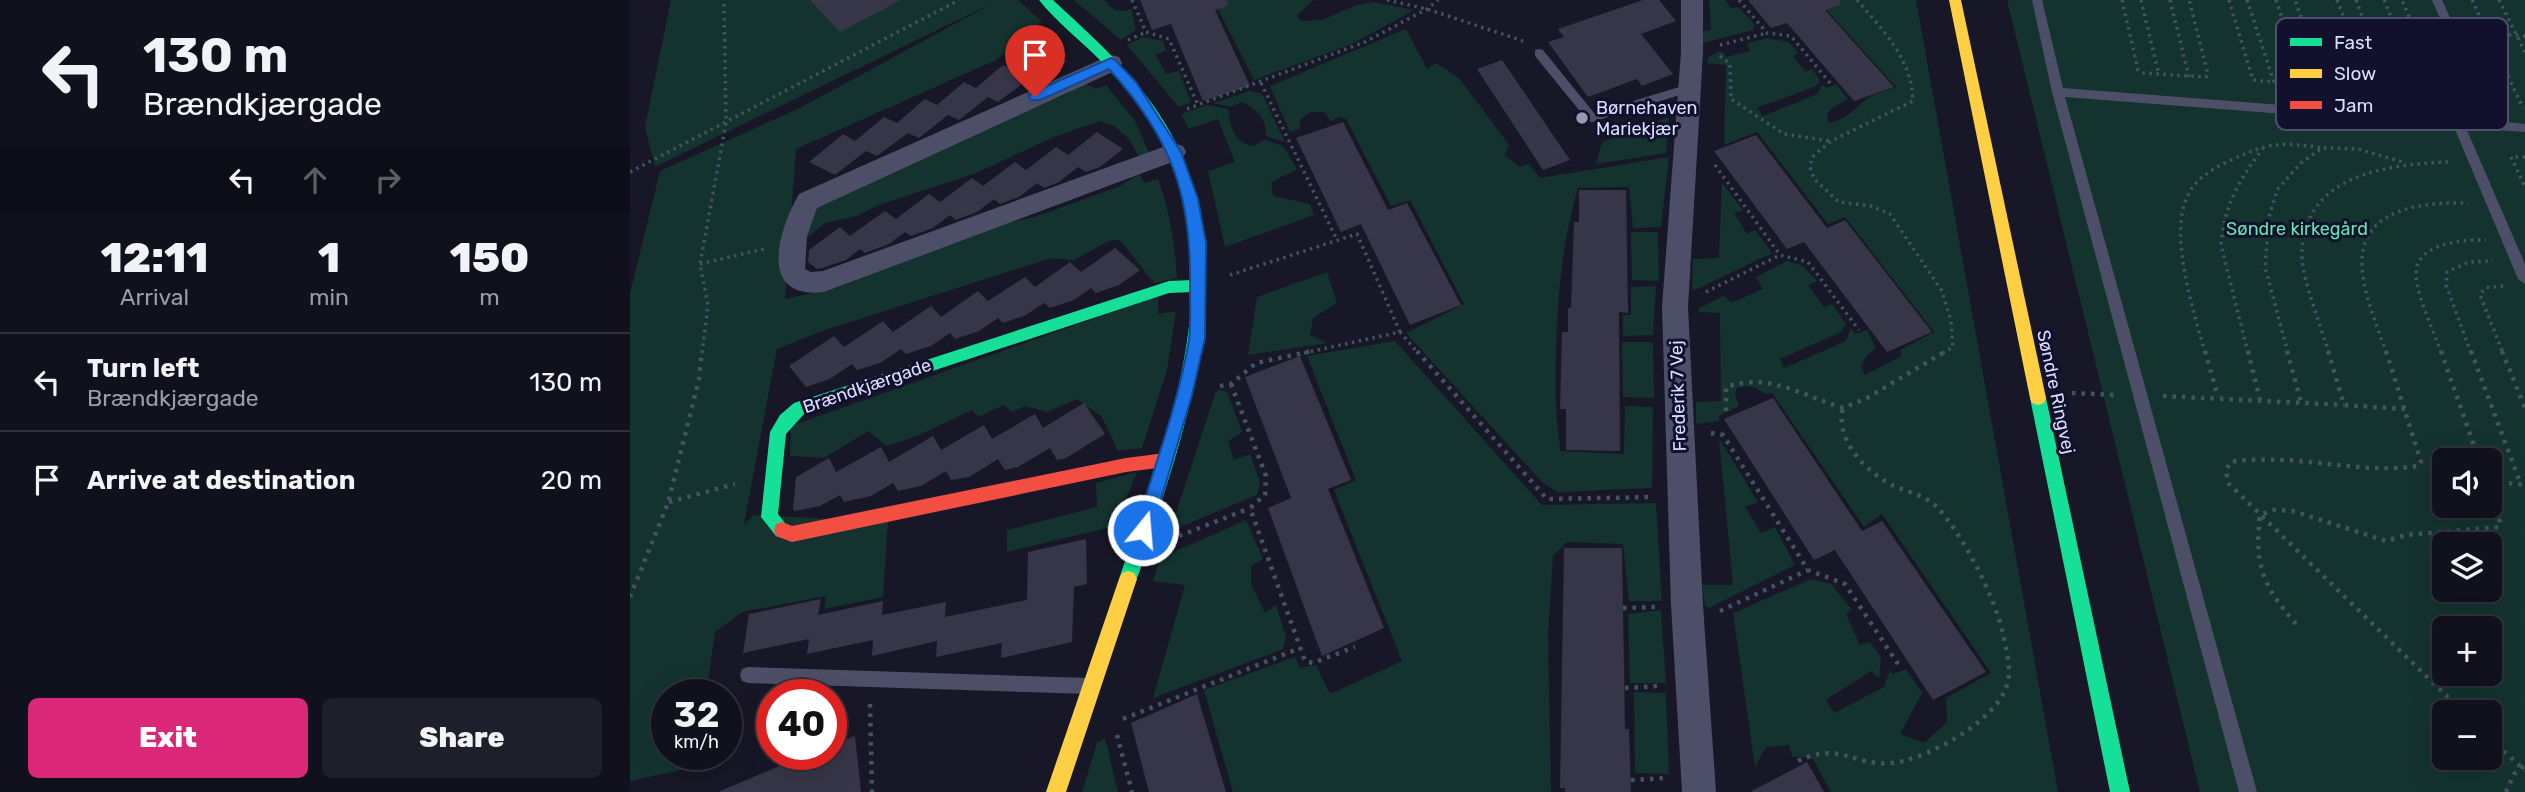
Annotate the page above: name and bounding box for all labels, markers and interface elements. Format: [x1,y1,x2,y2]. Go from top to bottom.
legend [2276,18,2508,130]
pin [1005,25,1065,97]
text: 130 m [143,26,288,84]
icon: left [28,28,119,119]
text: Fast [2334,31,2373,54]
icon: arrive [1016,36,1054,74]
text: Slow [2334,62,2376,85]
text: Brændkjærgade [143,85,382,123]
text: Jam [2334,94,2373,117]
place label: Børnehaven Mariekjær [1596,97,1698,140]
marker: Børnehaven Mariekjær [1574,110,1590,126]
icon: left [223,161,261,199]
icon: ahead [296,161,334,199]
icon: right [369,161,407,199]
park label: Søndre kirkegård [2226,218,2368,240]
text: 12:11 [101,233,208,283]
text: 1 [318,233,340,283]
text: 150 [450,233,529,283]
text: Arrival [120,283,189,311]
text: min [309,283,349,311]
text: m [479,283,500,311]
street label: Søndre Ringvej [2032,328,2080,456]
street label: Frederik 7 Vej [1665,340,1691,452]
text: Turn left [87,353,199,384]
street label: Brændkjærgade [800,354,934,418]
icon: left [28,363,66,401]
text: 130 m [529,367,602,398]
text: Brændkjærgade [87,384,259,412]
map controls [2432,448,2502,770]
button: sound [2432,448,2502,518]
icon: arrive [28,461,66,499]
text: Arrive at destination [87,465,355,496]
text: 20 m [541,465,602,496]
position arrow [1106,493,1180,567]
button: layers [2432,532,2502,602]
button: + [2432,616,2502,686]
speed limit sign: 40 [756,679,847,770]
text: 32 [674,694,719,736]
button: Exit [28,698,308,778]
button: Share [322,698,602,778]
button: − [2432,700,2502,770]
text: km/h [674,731,719,753]

